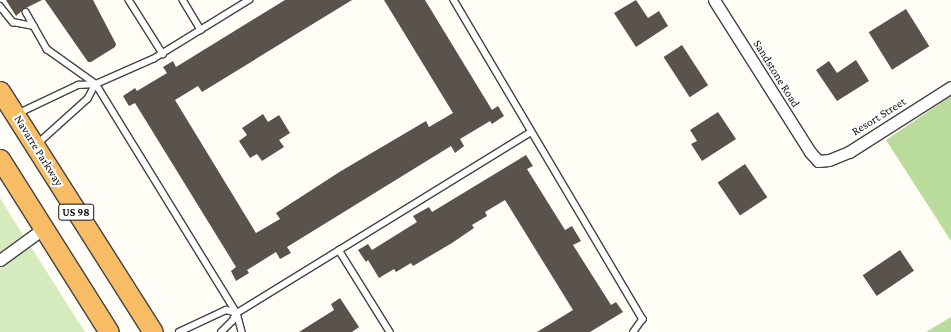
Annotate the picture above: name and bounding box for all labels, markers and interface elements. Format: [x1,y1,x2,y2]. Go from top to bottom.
street label: Sandstone Road [750,38,802,110]
street label: Resort Street [849,95,909,139]
street label: Navarre Parkway [10,113,66,189]
road number: US 98 [58,203,94,221]

